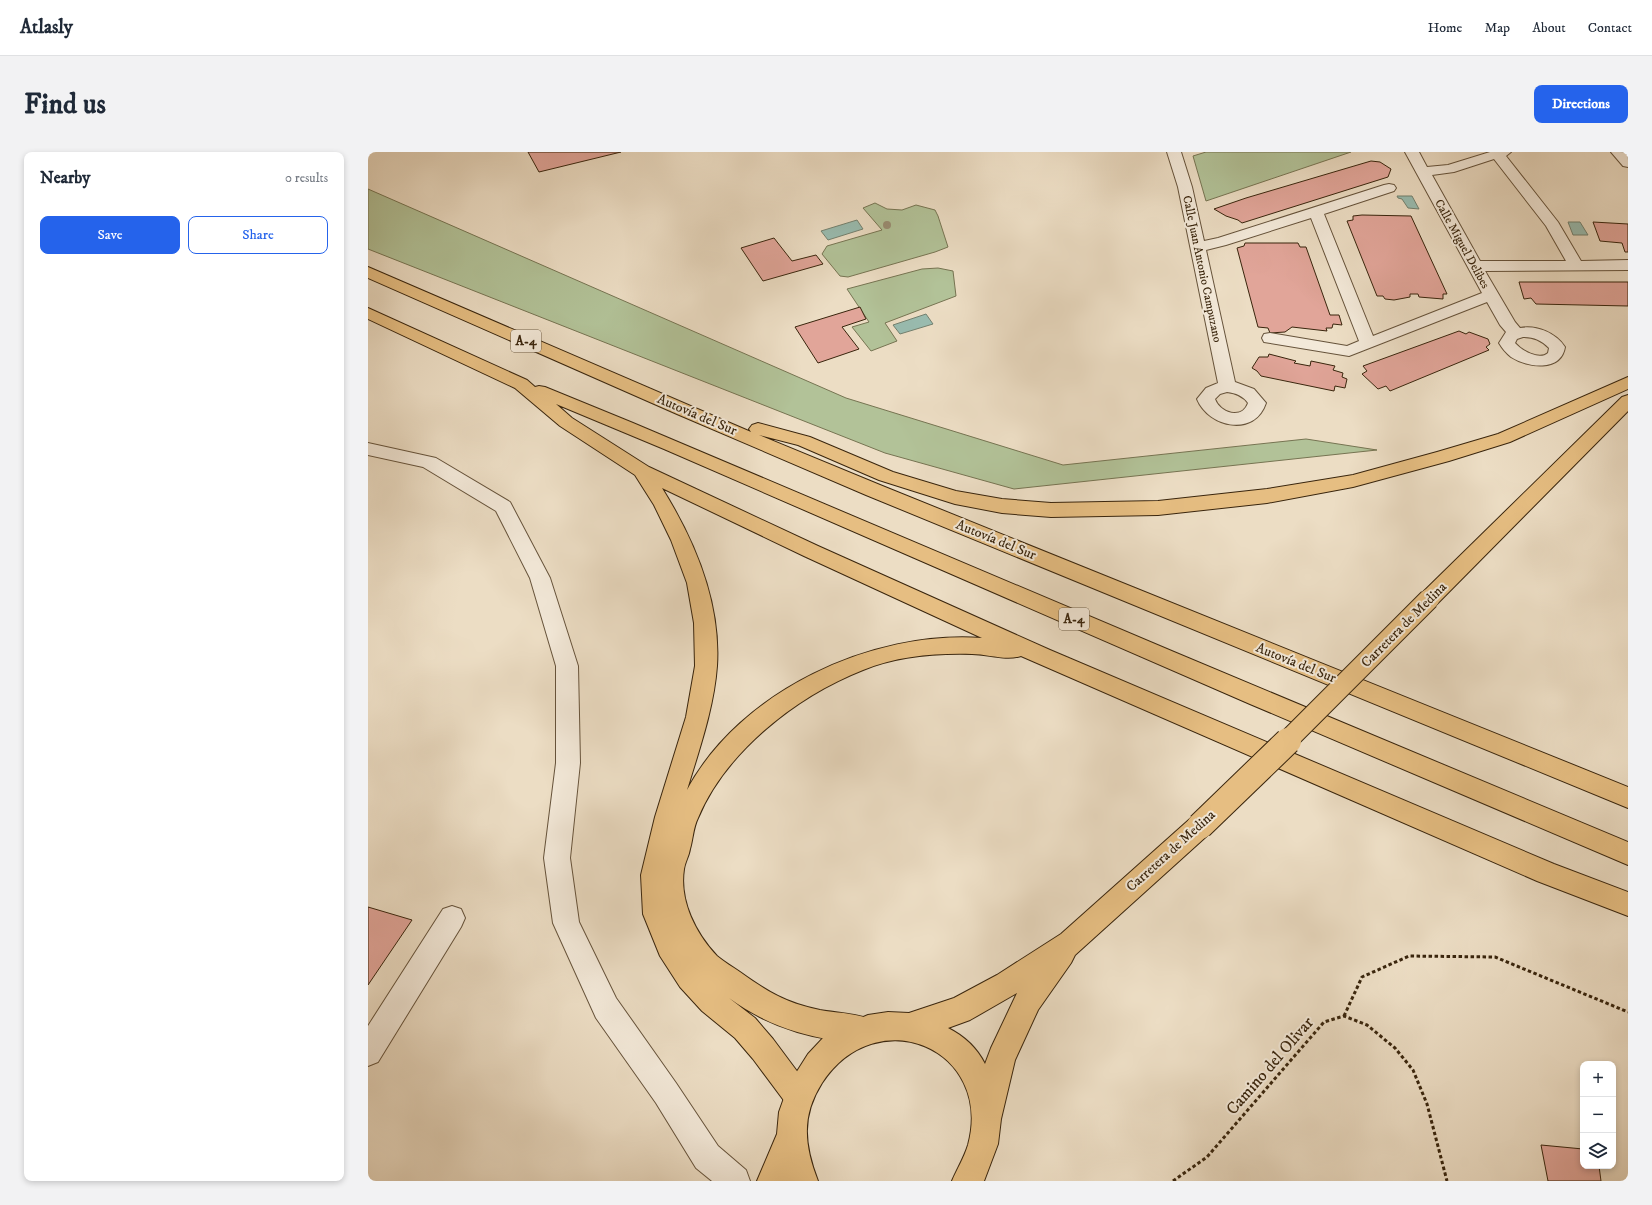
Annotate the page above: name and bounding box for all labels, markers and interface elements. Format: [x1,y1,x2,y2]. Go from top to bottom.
text: Atlasly [20,16,73,39]
text: Home [1428,19,1462,37]
text: Map [1484,19,1510,37]
text: About [1532,19,1566,37]
text: Contact [1588,19,1632,37]
button: Directions [1534,85,1628,123]
text: Find us [24,87,106,122]
text: Nearby [40,167,90,189]
text: 0 results [285,170,328,186]
street label: Calle Juan Antonio Campuzano [1179,194,1225,344]
street label: Calle Miguel Delibes [1431,197,1493,291]
button: Save [40,216,180,254]
button: Share [188,216,328,254]
road number: A-4 [511,330,541,352]
street label: Autovía del Sur [654,390,740,440]
street label: Autovía del Sur [953,516,1040,565]
street label: Carretera de Medina [1357,578,1451,672]
road number: A-4 [1059,608,1089,630]
street label: Autovía del Sur [1253,639,1340,688]
street label: Carretera de Medina [1123,806,1219,896]
street label: Camino del Olivar [1221,1012,1319,1120]
map controls [1580,1061,1616,1169]
button: + [1580,1061,1616,1097]
button: − [1580,1097,1616,1133]
button: layers [1580,1133,1616,1169]

